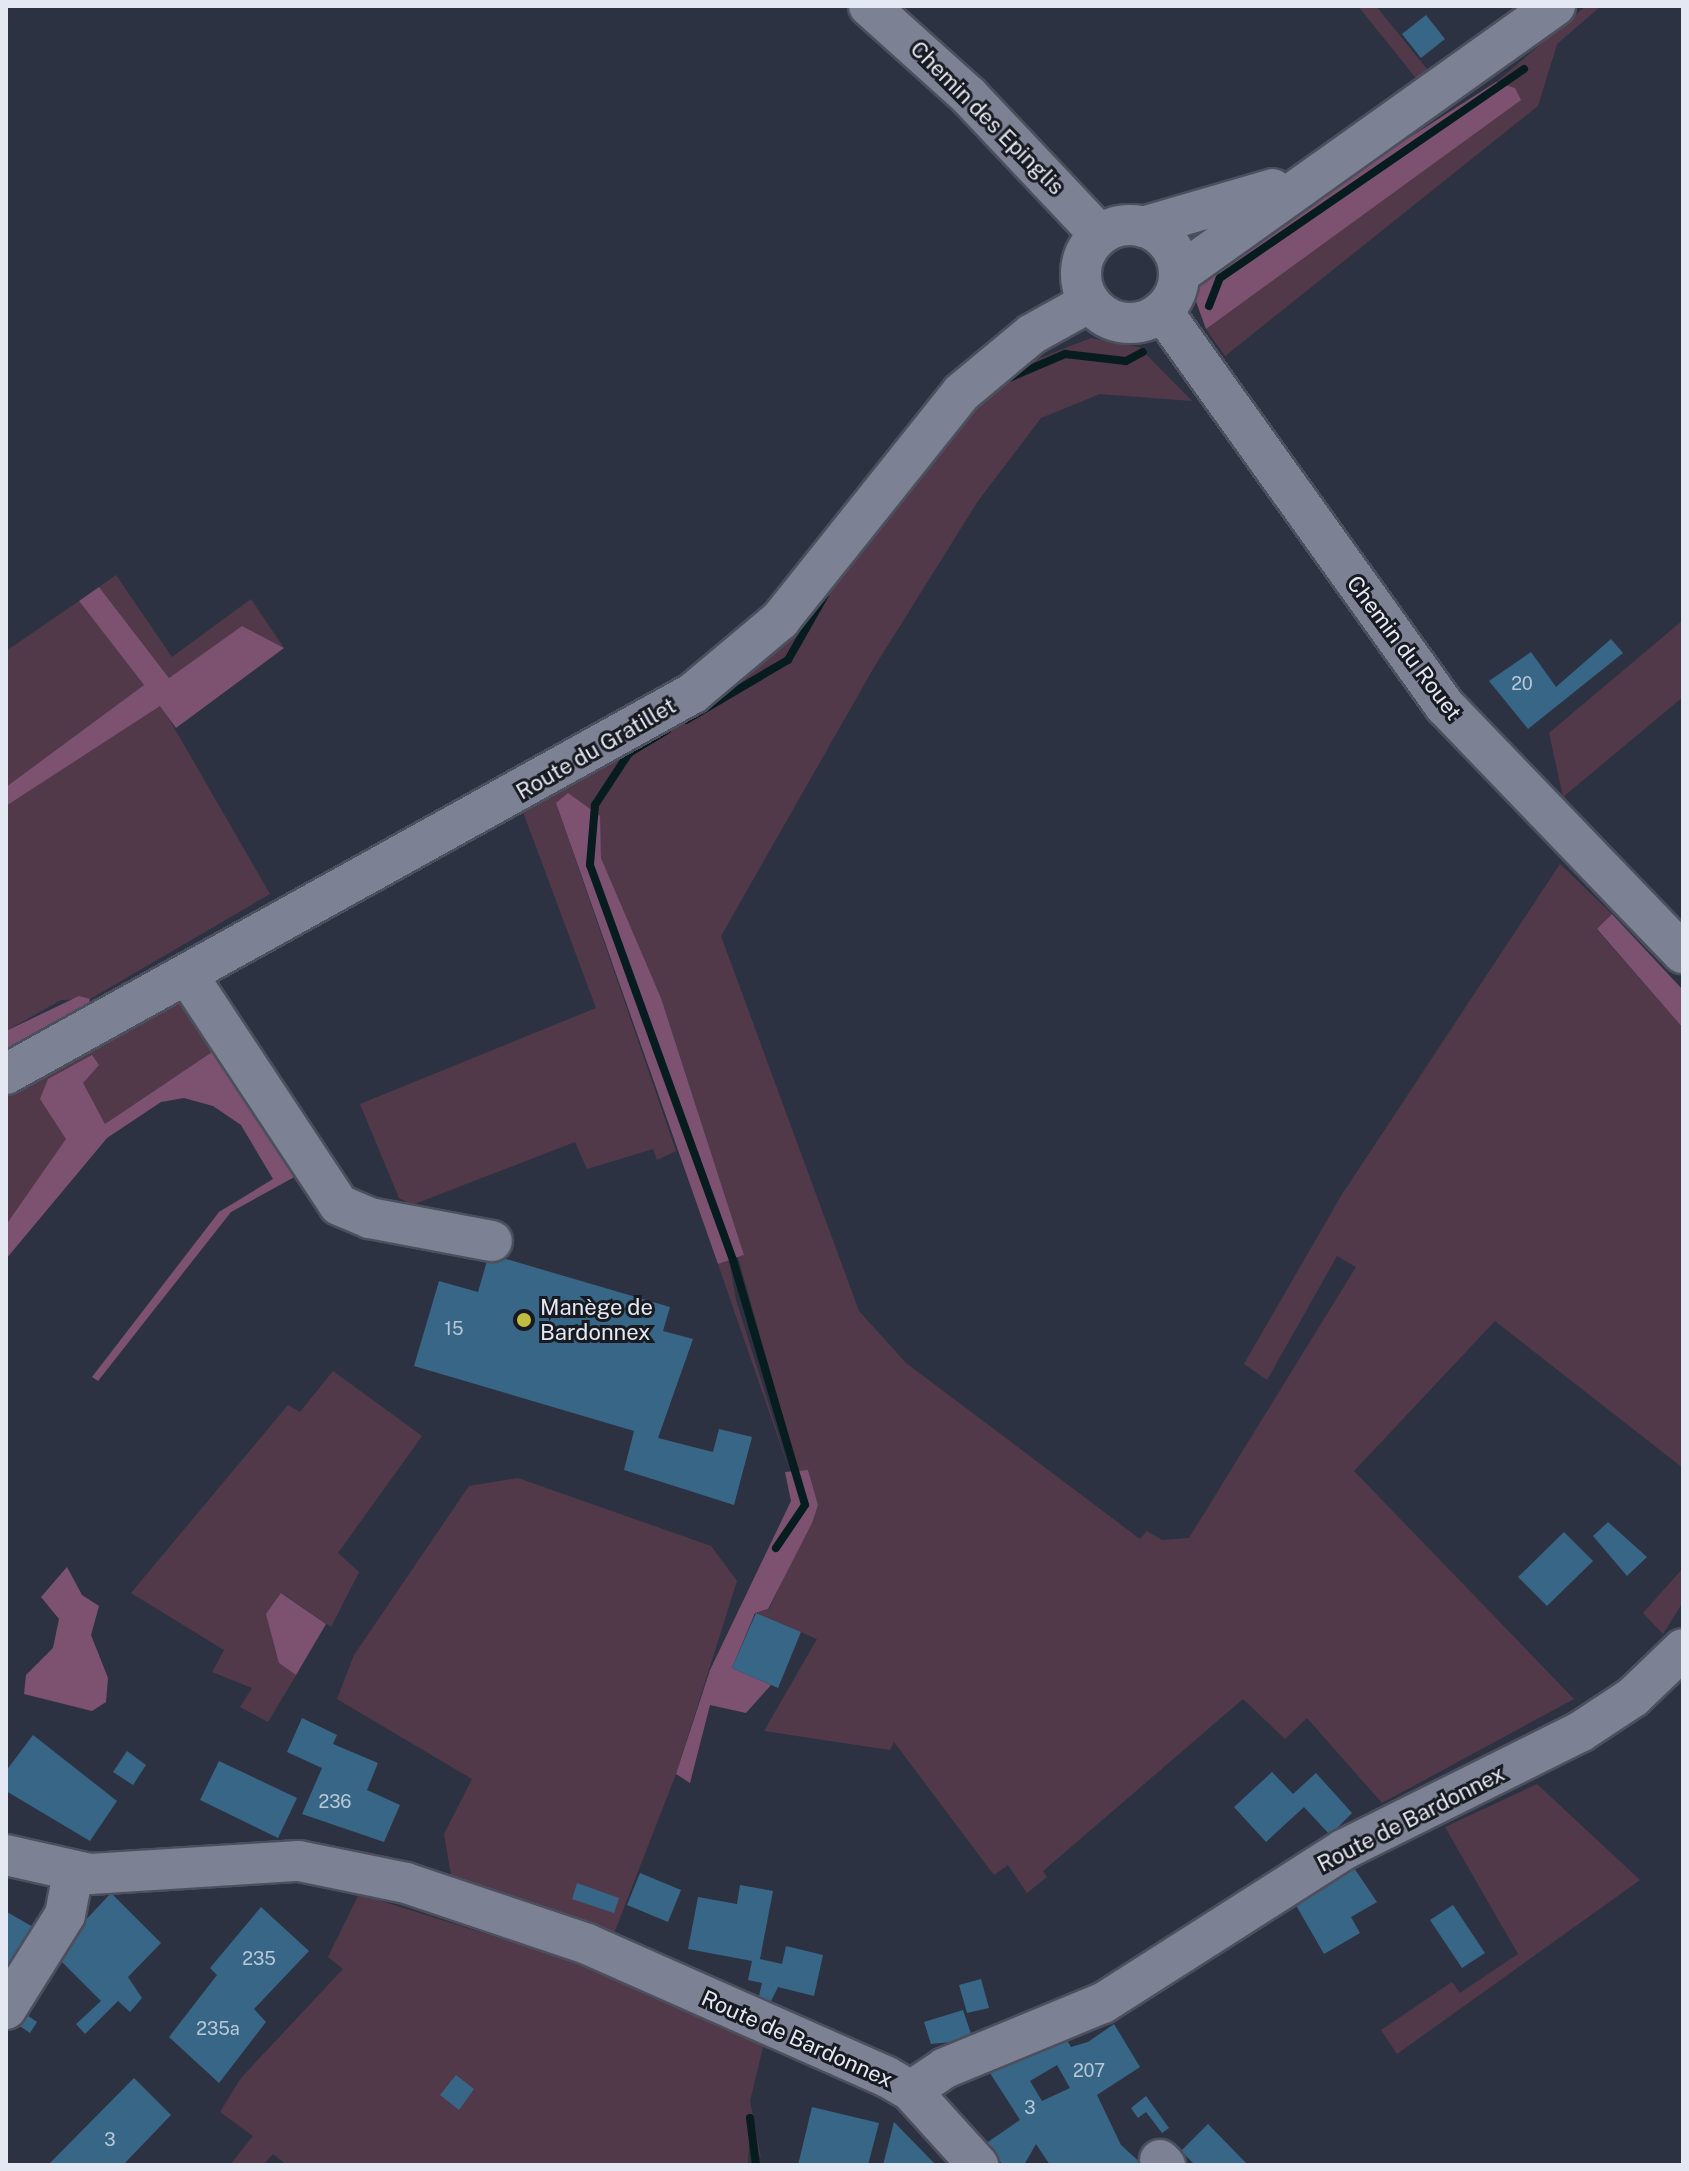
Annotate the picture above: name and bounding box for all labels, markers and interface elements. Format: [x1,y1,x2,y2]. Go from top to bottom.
street label: Chemin des Epinglis [905,36,1069,200]
street label: Chemin du Rouet [1341,570,1467,726]
house number: 20 [1511,673,1533,695]
street label: Route du Gratillet [511,693,681,805]
place label: Manège de Bardonnex [540,1294,653,1346]
marker: Manège de Bardonnex [515,1311,533,1329]
house number: 15 [445,1318,463,1340]
street label: Route de Bardonnex [1313,1760,1509,1878]
house number: 236 [318,1791,352,1813]
house number: 235 [242,1948,276,1970]
street label: Route de Bardonnex [697,1985,897,2093]
house number: 235a [196,2018,240,2040]
house number: 207 [1073,2060,1105,2082]
house number: 3 [1024,2097,1036,2119]
house number: 3 [104,2129,116,2151]

